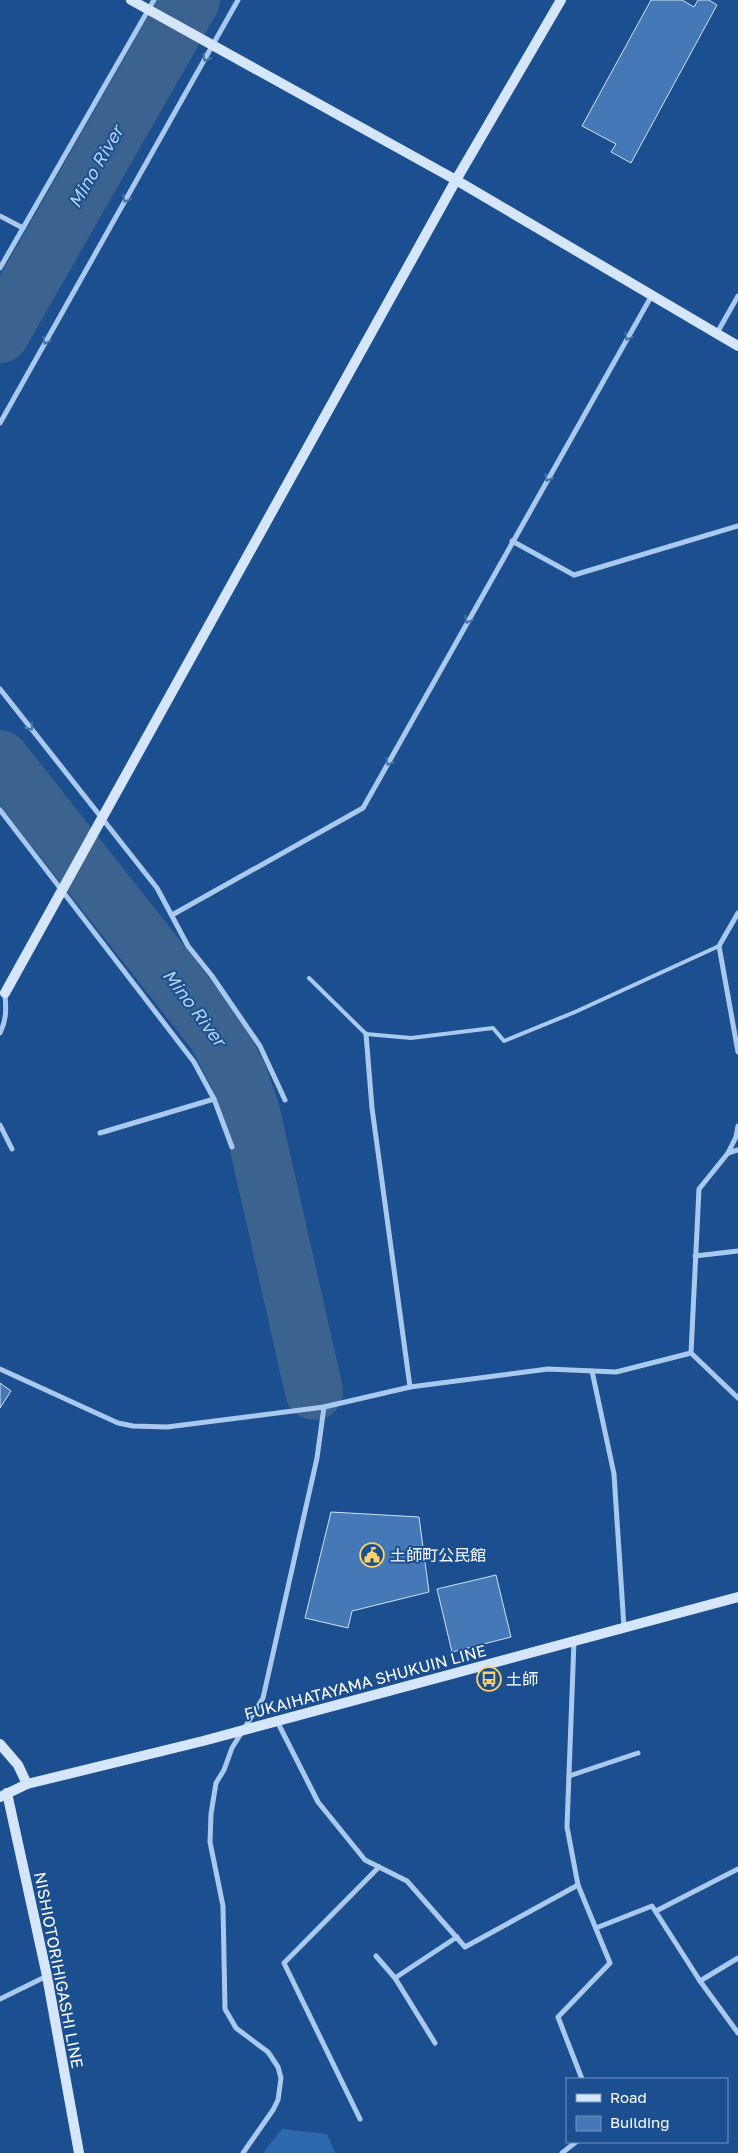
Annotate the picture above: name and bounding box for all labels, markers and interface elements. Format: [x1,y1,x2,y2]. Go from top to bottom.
one-way arrow [203,53,213,62]
water label: Mino River [63,119,129,211]
one-way arrow [122,194,132,203]
one-way arrow [625,331,635,340]
one-way arrow [43,336,53,345]
one-way arrow [544,473,554,482]
one-way arrow [465,614,475,623]
one-way arrow [25,721,33,730]
one-way arrow [385,756,395,765]
water label: Mino River [159,964,233,1053]
public building icon: 土師町公民館 [359,1542,385,1568]
place label: 土師町公民館 [390,1545,486,1565]
street label: FUKAIHATAYAMA SHUKUIN LINE [242,1640,488,1724]
bus stop icon: 土師 [476,1666,502,1692]
place label: 土師 [506,1669,538,1689]
street label: NISHIOTORIHIGASHI LINE [30,1870,88,2070]
legend [566,2078,728,2143]
text: Road [610,2088,647,2106]
text: Building [610,2113,670,2131]

